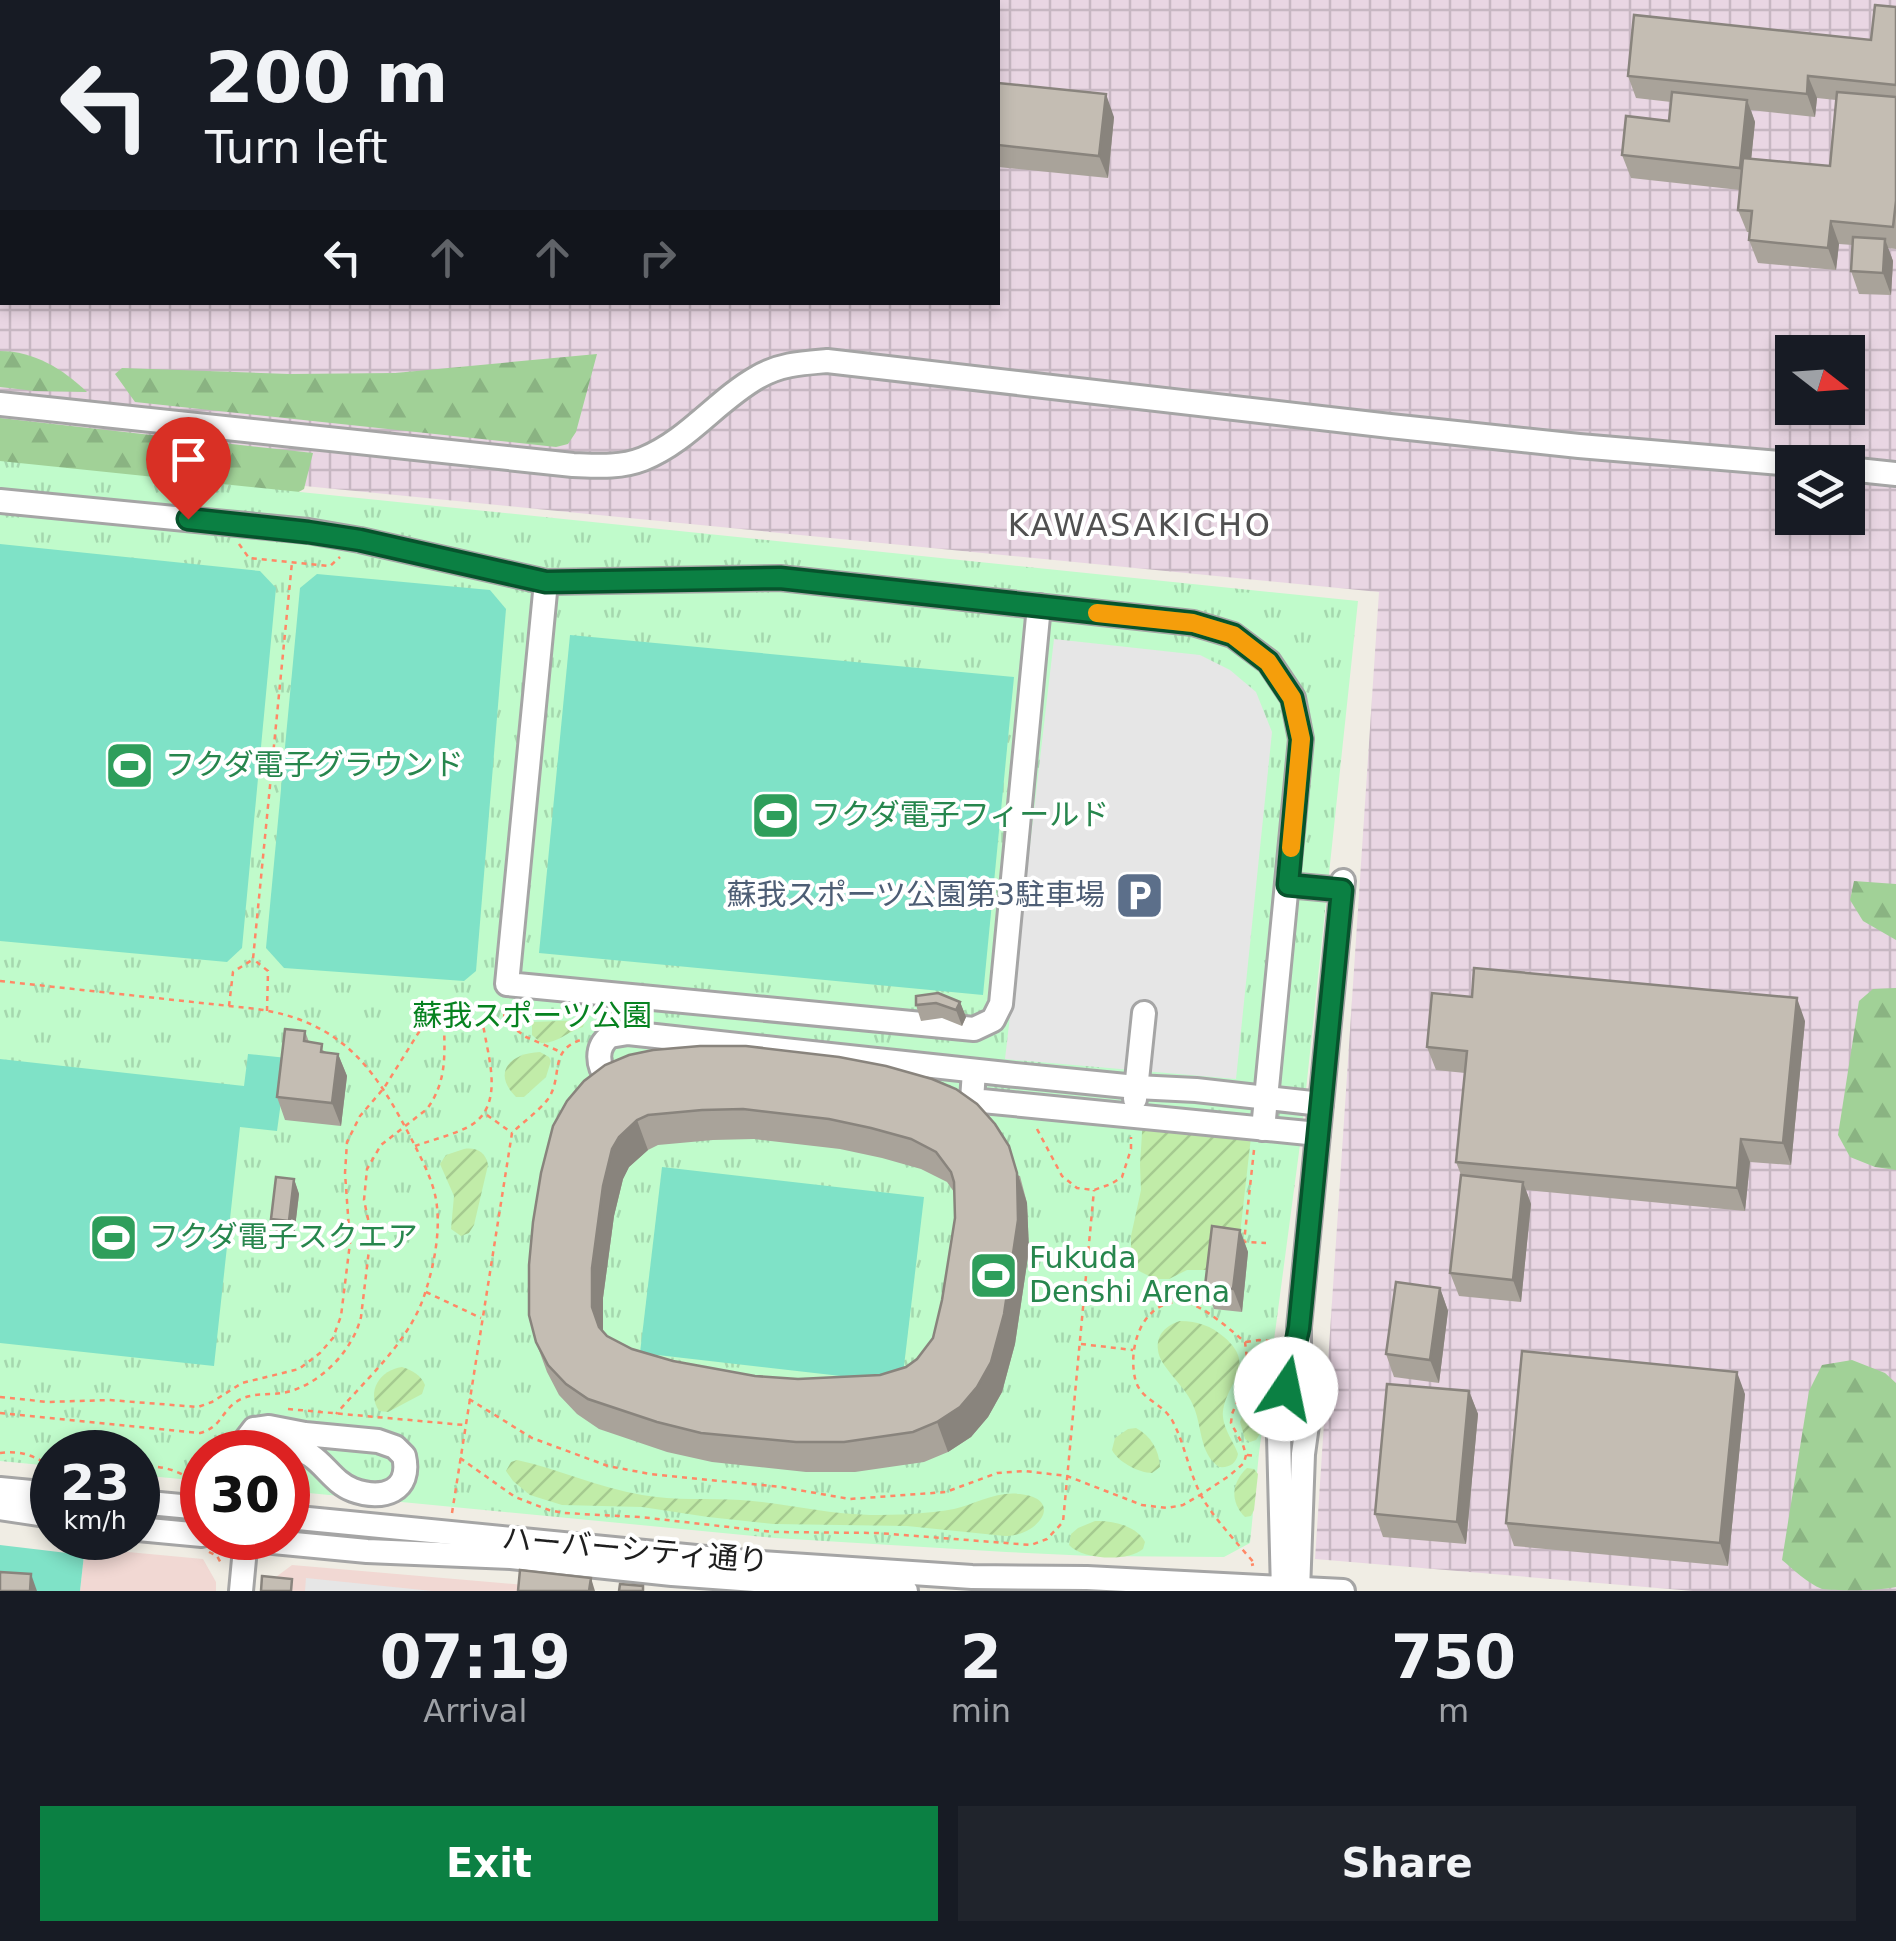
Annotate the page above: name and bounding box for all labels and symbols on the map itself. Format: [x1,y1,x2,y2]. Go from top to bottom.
north arrow [1775,335,1865,425]
pin [146,417,231,520]
district label: KAWASAKICHO [1008,506,1272,544]
sports icon: フクダ電子グラウンド [104,739,156,791]
place label: フクダ電子グラウンド [165,747,464,782]
sports icon: フクダ電子フィールド [750,789,802,841]
place label: フクダ電子フィールド [811,797,1109,832]
parking icon: 蘇我スポーツ公園第3駐車場 [1114,869,1166,921]
place label: 蘇我スポーツ公園第3駐車場 [727,877,1105,912]
park label: 蘇我スポーツ公園 [412,998,652,1033]
sports icon: フクダ電子スクエア [88,1211,140,1263]
place label: フクダ電子スクエア [149,1219,418,1254]
place label: Fukuda Denshi Arena [1029,1240,1230,1309]
sports icon: Fukuda Denshi Arena [968,1249,1020,1301]
position arrow [1234,1337,1338,1441]
speed limit sign: 30 [180,1430,310,1560]
street label: ハーバーシティ通り [500,1520,770,1579]

